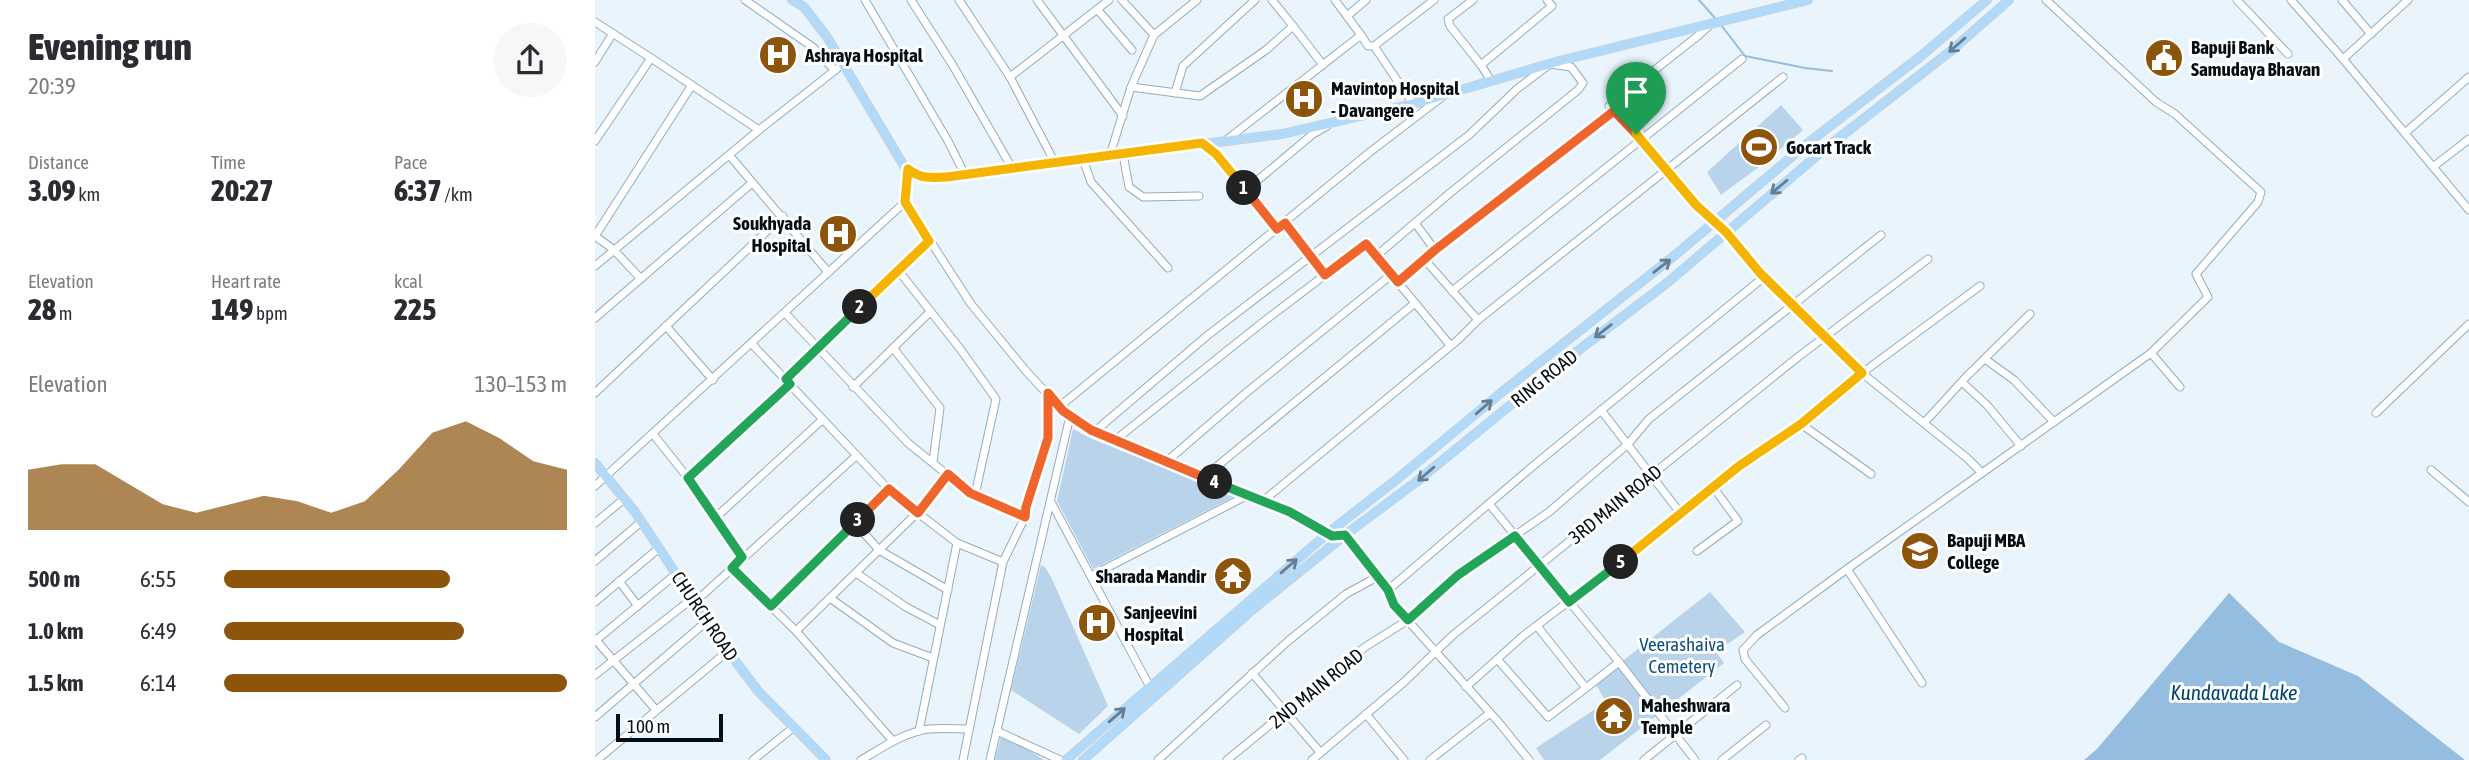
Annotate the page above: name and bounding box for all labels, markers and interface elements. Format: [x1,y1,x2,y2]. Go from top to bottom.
button: share [493,23,567,97]
text: Evening run [28,25,192,68]
hospital icon: Ashraya Hospital [757,34,799,76]
place label: Bapuji Bank Samudaya Bhavan [2191,36,2320,80]
one-way arrow [1949,37,1967,53]
public building icon: Bapuji Bank Samudaya Bhavan [2143,37,2185,79]
place label: Ashraya Hospital [804,44,924,66]
pin [1606,62,1666,134]
text: 20:39 [28,73,76,99]
icon: arrive [1617,73,1655,111]
place label: Mavintop Hospital - Davangere [1331,77,1460,121]
hospital icon: Mavintop Hospital - Davangere [1283,78,1325,120]
sports icon: Gocart Track [1738,126,1780,168]
place label: Gocart Track [1786,136,1872,158]
text: Distance [28,151,89,173]
text: Time [211,151,246,173]
text: Pace [394,151,427,173]
pin: 1 [1227,170,1261,206]
text: 3.09 [28,173,76,207]
text: 20:27 [211,173,273,207]
text: 6:37 [394,173,442,207]
text: 1 [1239,176,1248,198]
one-way arrow [1771,179,1789,195]
text: km [76,183,100,205]
text: /km [442,183,473,205]
place label: Soukhyada Hospital [733,212,812,256]
hospital icon: Soukhyada Hospital [817,213,859,255]
one-way arrow [1653,258,1671,273]
text: Elevation [28,270,94,292]
text: Heart rate [211,270,281,292]
text: kcal [394,270,423,292]
pin: 2 [842,290,877,324]
text: 28 [28,292,56,326]
text: 149 [211,292,253,326]
text: 225 [394,292,436,326]
text: 2 [855,295,864,317]
text: m [56,302,73,324]
text: bpm [253,302,288,324]
one-way arrow [1595,323,1613,338]
street label: RING ROAD [1507,345,1581,411]
text: Elevation [28,371,108,397]
text: 130–153 m [474,371,567,397]
one-way arrow [1475,399,1493,415]
street label: 3RD MAIN ROAD [1564,460,1666,548]
pin: 4 [1197,464,1233,500]
one-way arrow [1418,465,1436,481]
text: 4 [1210,470,1219,492]
pin: 3 [841,503,875,538]
text: 3 [853,508,862,530]
place label: Bapuji MBA College [1947,529,2026,573]
school or university icon: Bapuji MBA College [1899,530,1941,572]
pin: 5 [1604,544,1639,580]
text: 5 [1616,550,1625,572]
temple icon: Sharada Mandir [1212,555,1254,597]
one-way arrow [1280,558,1298,574]
place label: Sharada Mandir [1096,565,1206,587]
text: 500 m [28,566,80,592]
text: 6:55 [140,566,177,592]
street label: CHURCH ROAD [667,567,743,665]
place label: Sanjeevini Hospital [1124,601,1197,645]
hospital icon: Sanjeevini Hospital [1076,602,1118,644]
text: 1.0 km [28,618,84,644]
text: 6:49 [140,618,177,644]
park label: Veerashaiva Cemetery [1639,633,1725,677]
street label: 2ND MAIN ROAD [1265,643,1367,733]
text: 1.5 km [28,670,84,696]
text: 6:14 [140,670,177,696]
water label: Kundavada Lake [2170,680,2298,704]
place label: Maheshwara Temple [1641,694,1731,738]
temple icon: Maheshwara Temple [1593,695,1635,737]
one-way arrow [1108,707,1126,723]
scale bar [616,711,723,743]
text: 100 m [627,715,670,737]

